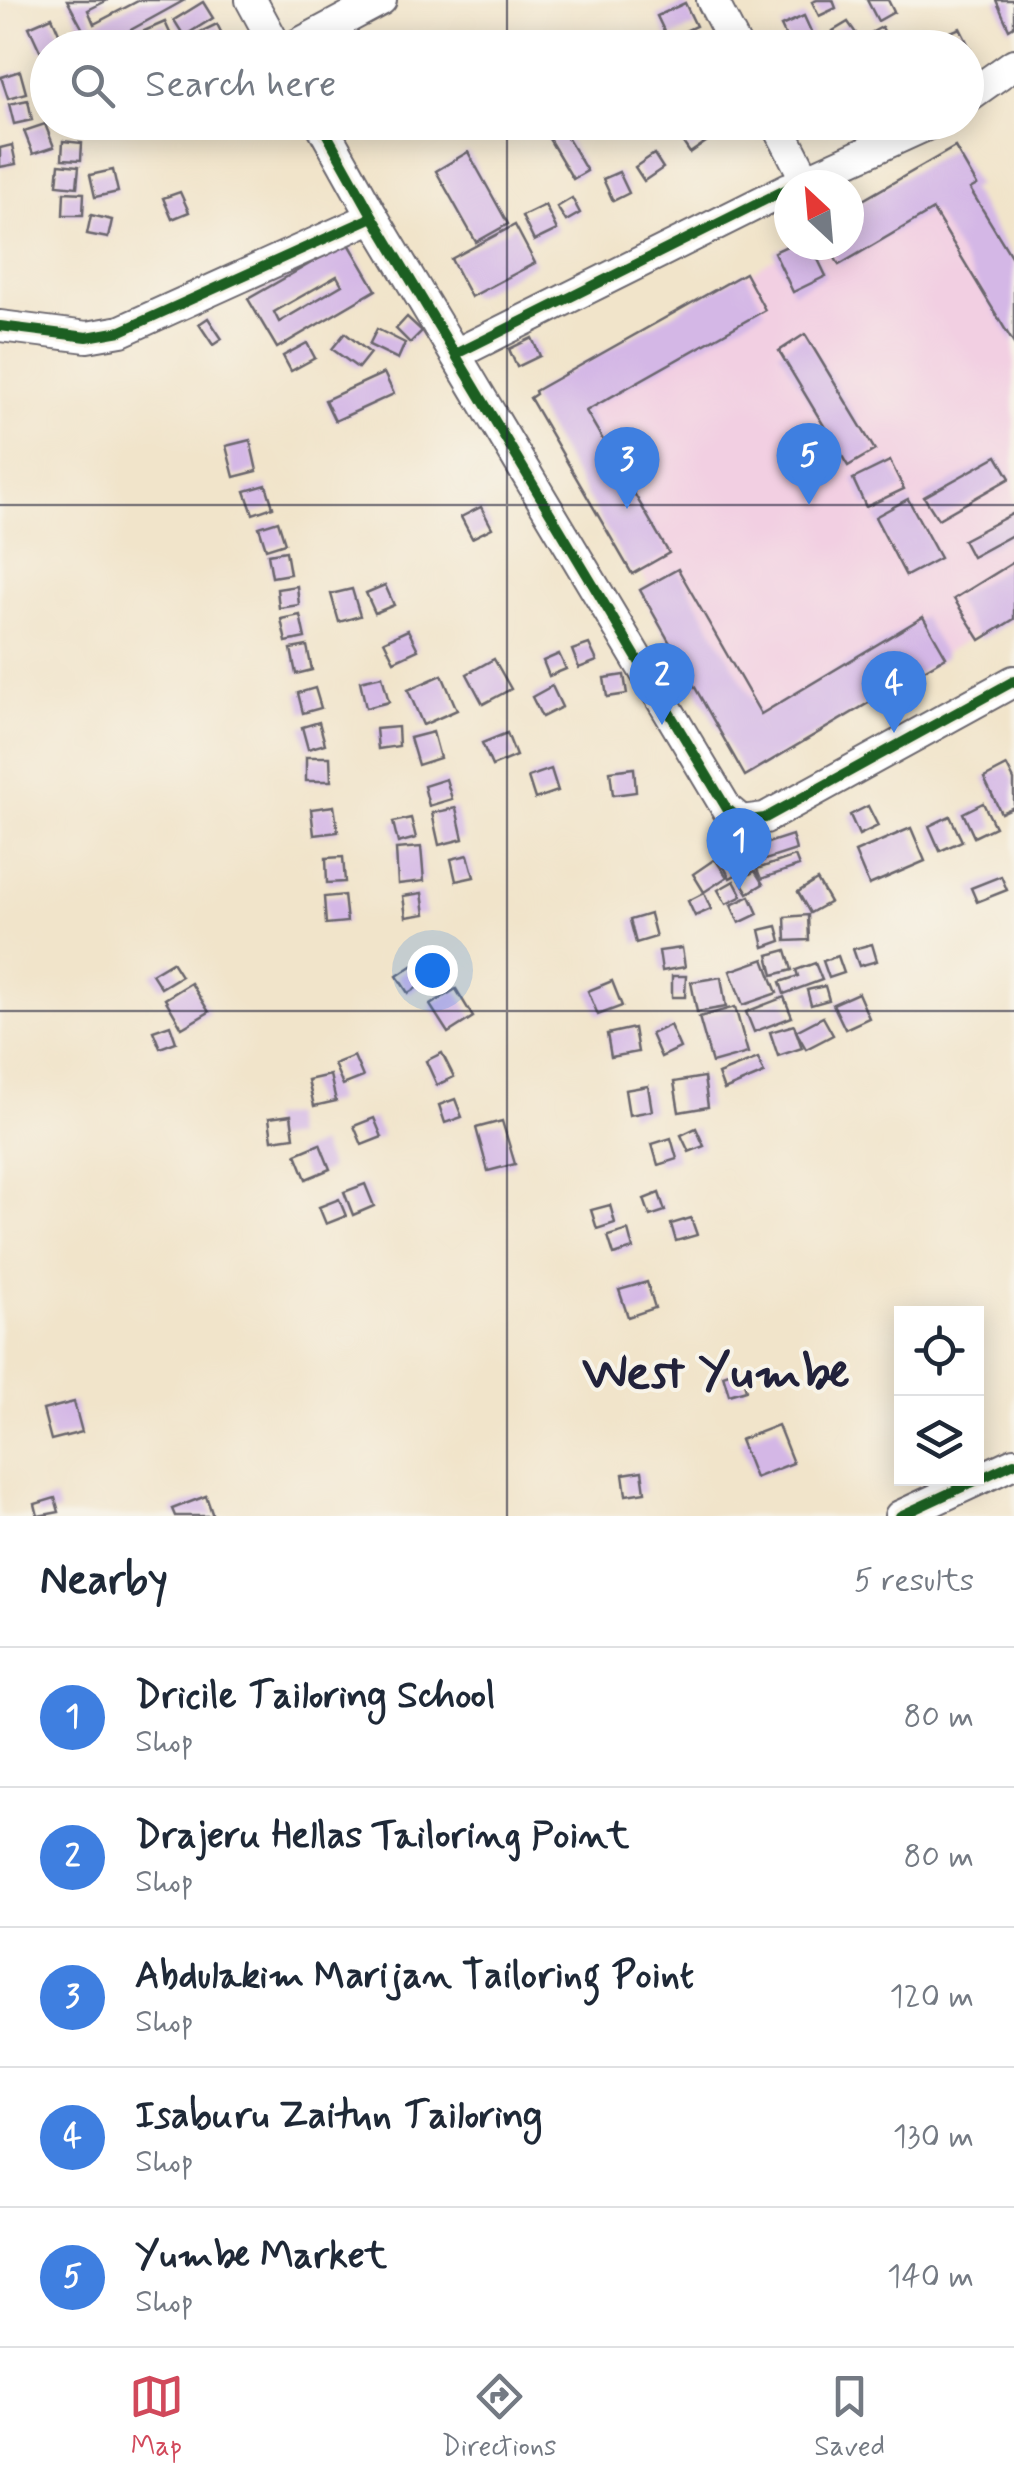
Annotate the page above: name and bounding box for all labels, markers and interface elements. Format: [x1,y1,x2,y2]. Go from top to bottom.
search box [30,30,984,140]
icon: search [65,58,120,113]
text: Search here [145,61,336,110]
north arrow [774,170,864,260]
pin: 5 [776,422,842,505]
pin: 3 [594,426,660,509]
pin: 2 [630,642,694,725]
pin: 4 [862,650,926,733]
pin: 1 [706,808,772,890]
your location [407,945,458,996]
map controls [894,1306,984,1486]
button: locate [894,1306,984,1396]
district label: West Yumbe [582,1341,850,1407]
button: layers [894,1396,984,1486]
text: Nearby [40,1554,168,1609]
text: 5 results [854,1560,974,1602]
text: Dricile Tailoring School [135,1672,495,1721]
text: 1 [65,1696,80,1738]
text: 80 m [904,1696,974,1738]
text: Shop [135,1721,194,1763]
text: Drajeru Hellas Tailoring Point [135,1812,629,1861]
text: 2 [65,1836,80,1878]
text: 80 m [904,1836,974,1878]
text: Shop [135,1861,194,1903]
text: Abdulakim Marijan Tailoring Point [135,1952,694,2001]
text: 3 [65,1976,80,2018]
text: 120 m [889,1976,974,2018]
text: Shop [135,2001,194,2043]
text: Isaburu Zaitun Tailoring [135,2092,542,2141]
text: 4 [63,2116,82,2158]
text: 130 m [893,2116,974,2158]
text: Shop [135,2141,194,2183]
text: Yumbe Market [135,2232,387,2281]
text: 5 [63,2256,82,2298]
text: 140 m [887,2256,974,2298]
text: Shop [135,2281,194,2323]
tab: Map [129,2369,184,2466]
tab: Directions [442,2369,557,2466]
tab: Saved [814,2369,885,2466]

